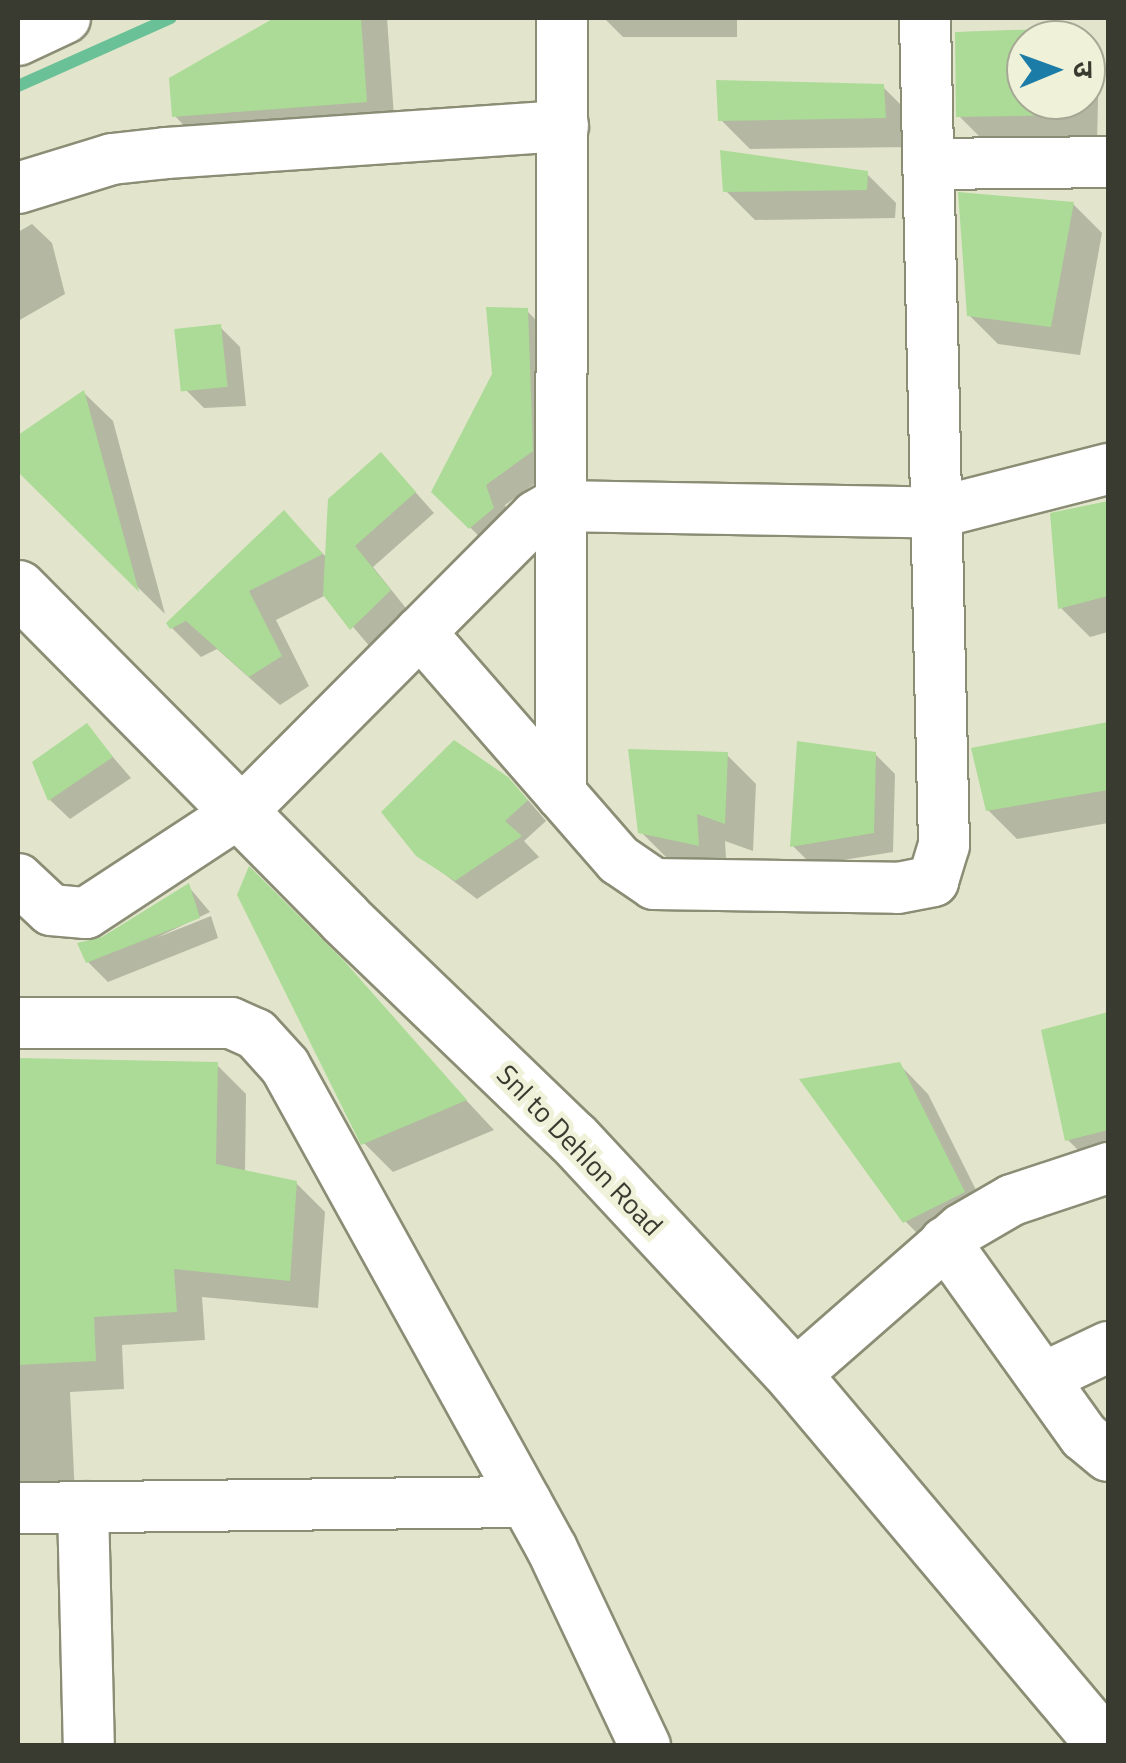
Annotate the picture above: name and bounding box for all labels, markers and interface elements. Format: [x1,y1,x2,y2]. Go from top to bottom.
north arrow [1006,20,1106,120]
text: उ [1063,61,1106,78]
street label: Snl to Dehlon Road [490,1058,670,1242]

